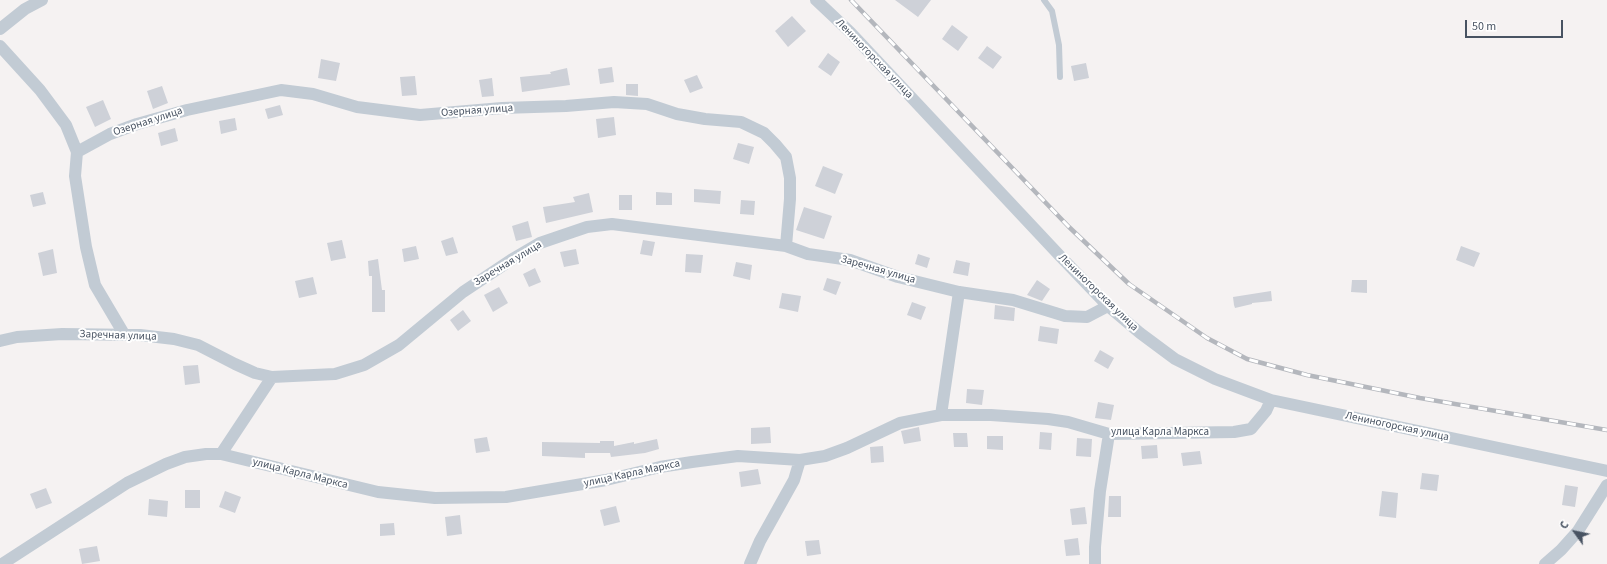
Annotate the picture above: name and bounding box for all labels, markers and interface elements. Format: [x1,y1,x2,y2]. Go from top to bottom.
scale bar [1467,12,1565,38]
street label: Лениногорская улица [833,16,915,102]
text: 50 m [1472,18,1496,35]
street label: Озерная улица [441,102,513,120]
street label: Озерная улица [112,105,184,139]
street label: Заречная улица [472,238,544,290]
street label: Лениногорская улица [1055,252,1141,334]
street label: Заречная улица [839,253,917,287]
street label: Заречная улица [79,328,157,344]
street label: Лениногорская улица [1344,410,1450,444]
street label: улица Карла Маркса [1111,426,1209,440]
street label: улица Карла Маркса [251,456,349,492]
street label: улица Карла Маркса [583,457,681,491]
north arrow [1555,512,1595,552]
text: С [1556,518,1573,532]

